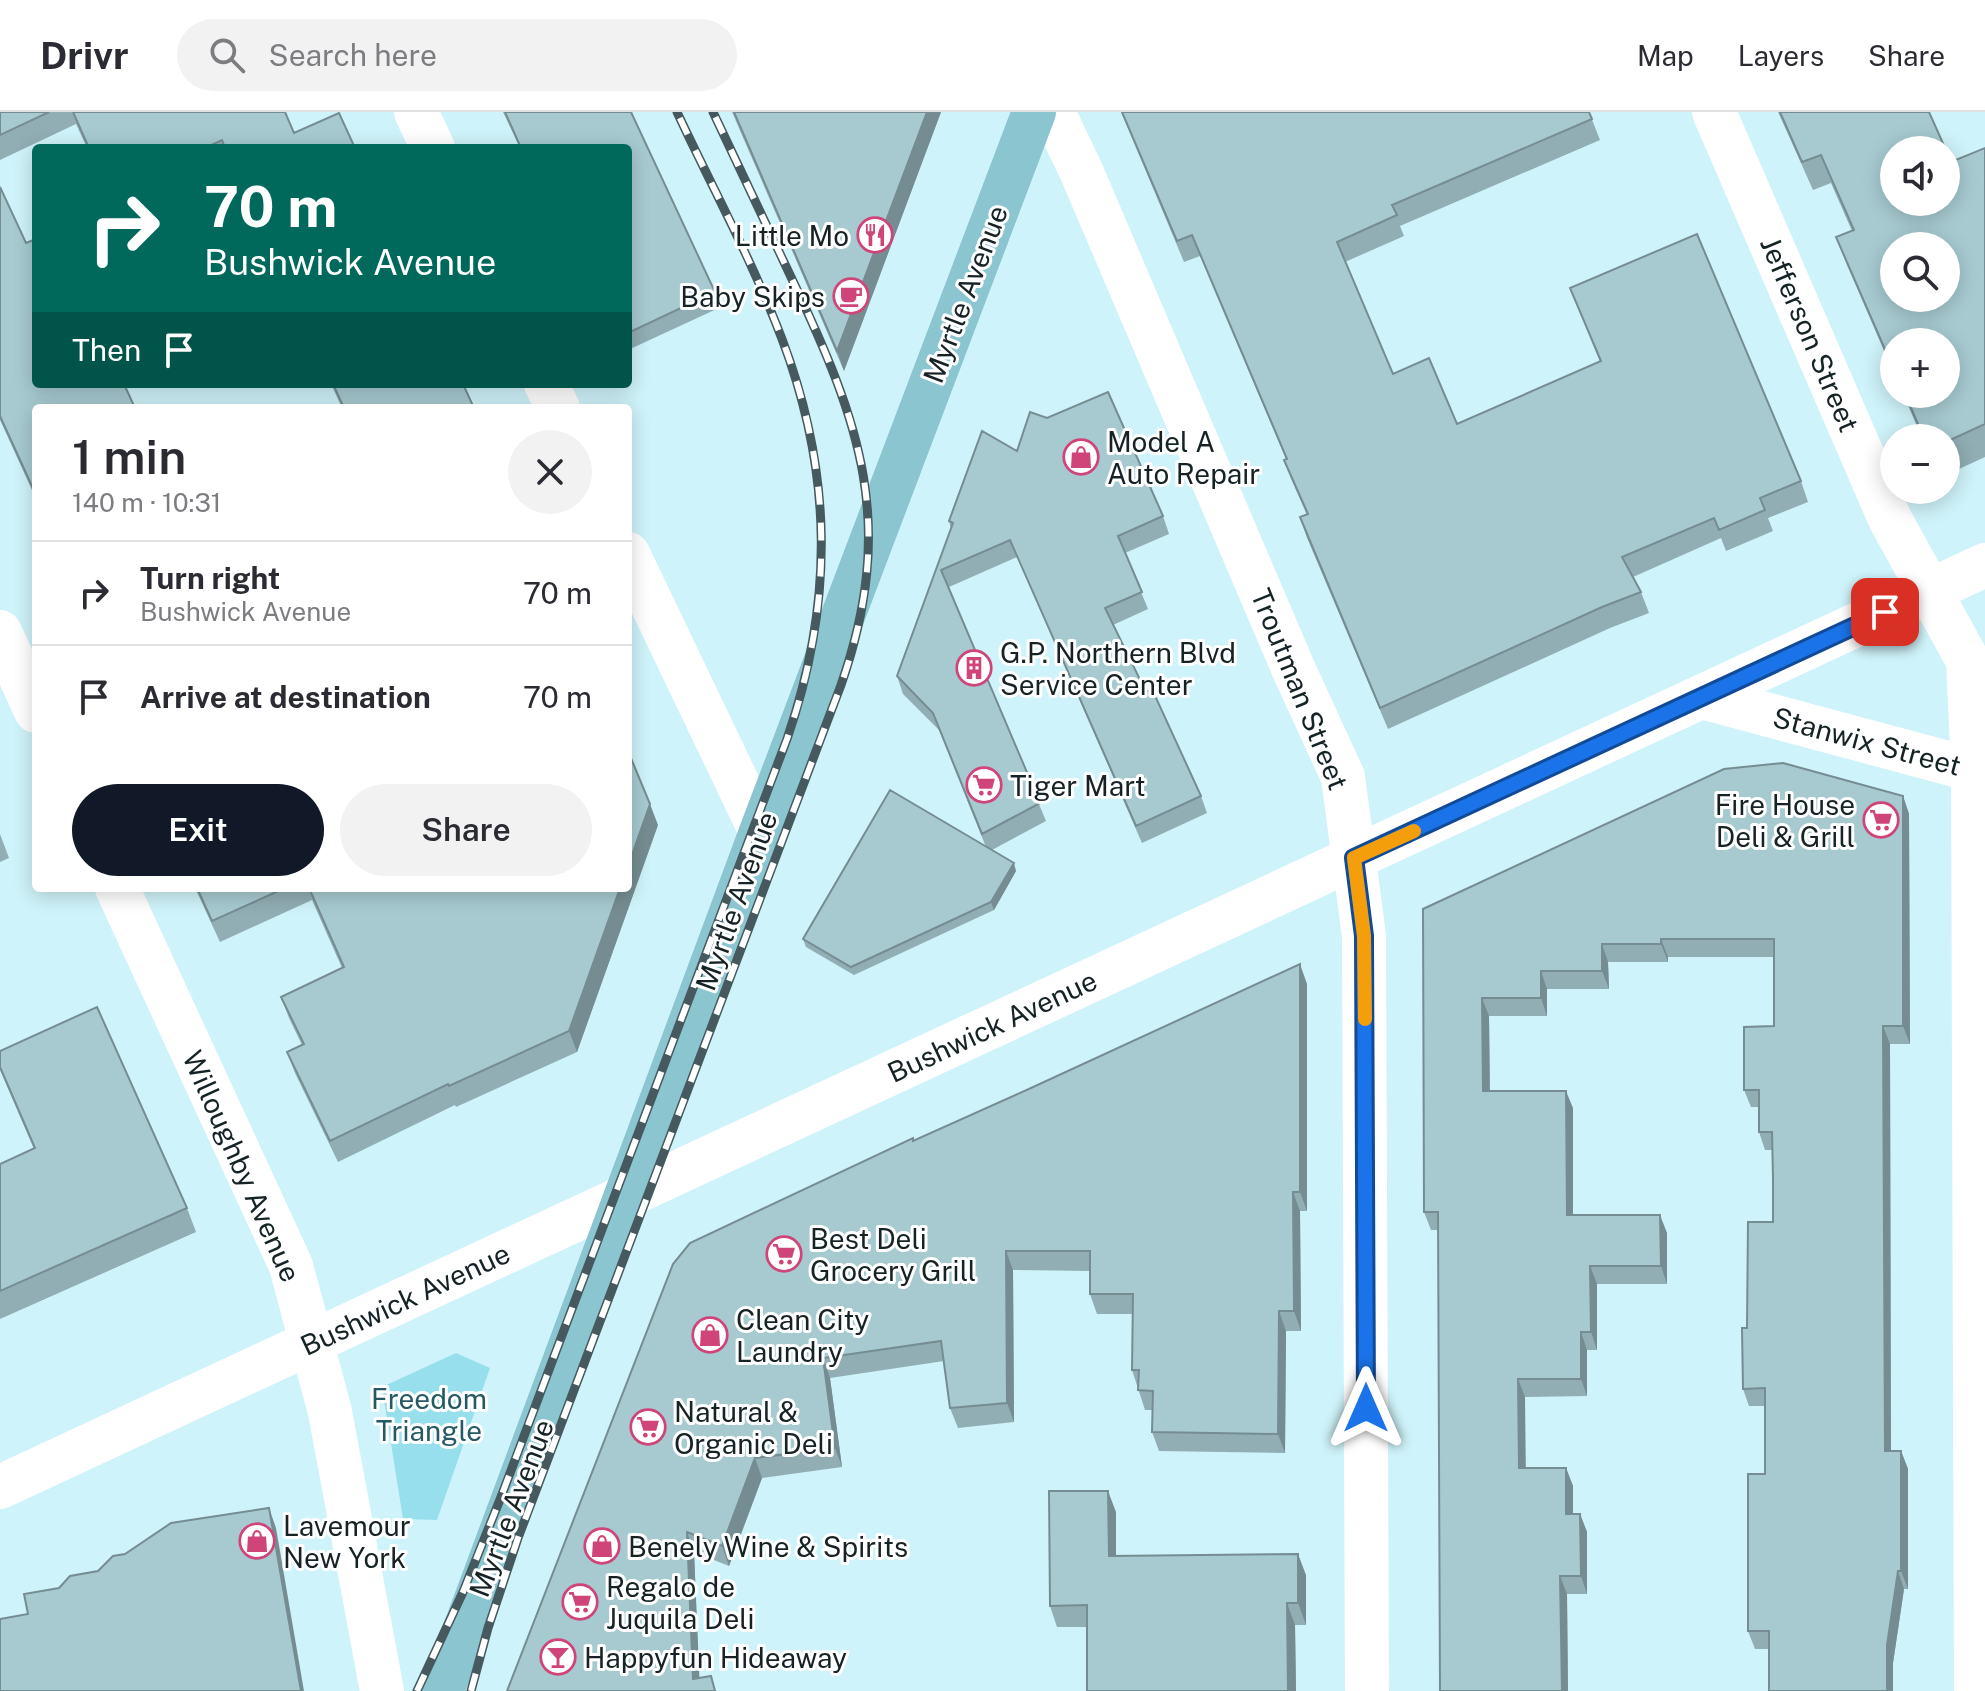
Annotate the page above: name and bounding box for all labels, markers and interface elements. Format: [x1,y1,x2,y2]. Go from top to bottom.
search box [177,19,737,91]
text: Drivr [40,33,129,78]
icon: search [205,33,249,77]
text: Search here [269,37,437,73]
text: Map [1637,39,1694,72]
text: Layers [1738,39,1824,72]
text: Share [1868,39,1945,72]
map controls [1880,136,1960,504]
button: sound [1880,136,1960,216]
text: 70 m [204,174,337,240]
icon: right [72,176,176,280]
street label: Myrtle Avenue [916,200,1014,388]
restaurant icon: Little Mo [856,216,894,254]
place label: Little Mo [735,219,849,252]
street label: Jefferson Street [1754,231,1866,437]
button: search [1880,232,1960,312]
text: Bushwick Avenue [204,241,496,283]
cafe icon: Baby Skips [832,277,870,315]
place label: Baby Skips [680,280,825,313]
icon: arrive [157,328,201,372]
button: + [1880,328,1960,408]
text: Then [72,332,141,368]
button: − [1880,424,1960,504]
place label: Model A Auto Repair [1107,425,1260,490]
text: 1 min [72,428,186,485]
button: close [508,430,592,514]
shop icon: Model A Auto Repair [1062,438,1100,476]
text: 140 m · 10:31 [72,487,221,518]
text: Turn right [140,560,280,596]
icon: right [72,571,116,615]
text: 70 m [523,575,592,611]
pin [1851,578,1919,646]
street label: Troutman Street [1245,584,1355,794]
icon: arrive [1863,590,1907,634]
text: Bushwick Avenue [140,596,351,627]
place label: G.P. Northern Blvd Service Center [1000,636,1236,701]
building icon: G.P. Northern Blvd Service Center [955,649,993,687]
icon: arrive [72,675,116,719]
text: Arrive at destination [140,679,431,715]
text: 70 m [523,679,592,715]
street label: Stanwix Street [1769,700,1965,782]
supermarket icon: Tiger Mart [965,766,1003,804]
place label: Tiger Mart [1010,769,1146,802]
button: Exit [72,784,324,876]
button: Share [340,784,592,876]
place label: Fire House Deli & Grill [1715,788,1855,853]
supermarket icon: Fire House Deli & Grill [1862,801,1900,839]
street label: Myrtle Avenue [688,807,784,995]
street label: Bushwick Avenue [882,963,1102,1089]
street label: Willoughby Avenue [176,1045,308,1287]
place label: Best Deli Grocery Grill [810,1222,976,1287]
supermarket icon: Best Deli Grocery Grill [765,1235,803,1273]
street label: Bushwick Avenue [295,1236,515,1362]
place label: Clean City Laundry [736,1303,869,1368]
shop icon: Clean City Laundry [691,1316,729,1354]
position arrow [1324,1366,1408,1450]
park label: Freedom Triangle [371,1382,487,1447]
place label: Natural & Organic Deli [674,1395,833,1460]
supermarket icon: Natural & Organic Deli [629,1408,667,1446]
street label: Myrtle Avenue [462,1414,560,1602]
place label: Lavemour New York [283,1509,411,1574]
shop icon: Lavemour New York [238,1522,276,1560]
shop icon: Benely Wine & Spirits [583,1527,621,1565]
place label: Benely Wine & Spirits [628,1530,908,1563]
place label: Regalo de Juquila Deli [606,1570,755,1635]
supermarket icon: Regalo de Juquila Deli [561,1583,599,1621]
bar icon: Happyfun Hideaway [539,1638,577,1676]
place label: Happyfun Hideaway [584,1641,847,1674]

